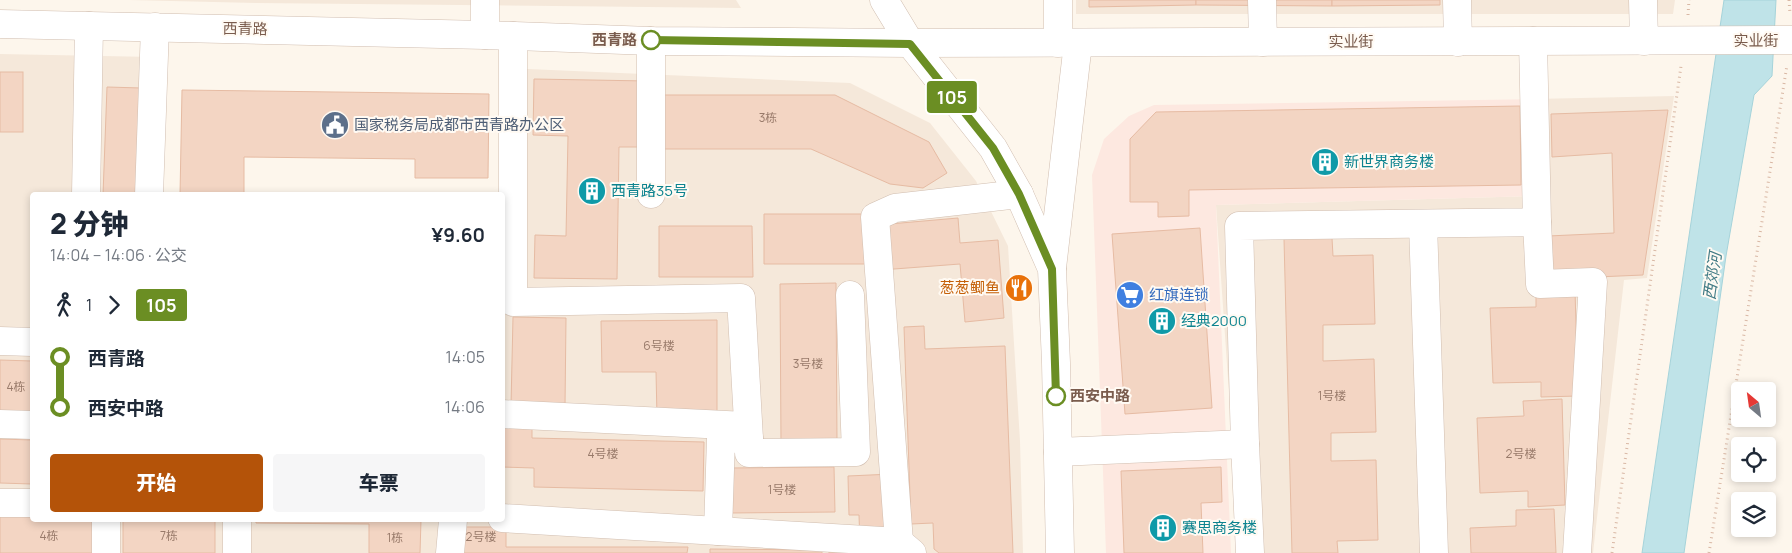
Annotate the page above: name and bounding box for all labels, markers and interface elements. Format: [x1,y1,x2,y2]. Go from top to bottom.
street label: 西青路 [222,18,268,39]
place label: 西青路 [592,29,637,50]
marker: 西青路 [641,30,661,50]
street label: 实业街 [1733,30,1779,51]
street label: 实业街 [1328,31,1374,52]
line badge: 105 [923,81,981,113]
text: 105 [937,85,967,109]
house number: 3栋 [759,109,777,126]
public building icon: 国家税务局成都市西青路办公区 [320,110,350,140]
place label: 国家税务局成都市西青路办公区 [354,114,564,135]
building icon: 新世界商务楼 [1310,147,1340,177]
place label: 新世界商务楼 [1344,151,1434,172]
building icon: 西青路35号 [577,176,607,206]
place label: 西青路35号 [611,180,688,201]
text: 2 分钟 [50,204,129,242]
text: ¥9.60 [432,222,485,248]
text: 14:04 – 14:06 · 公交 [50,244,187,266]
water label: 西郊河 [1698,248,1727,301]
restaurant icon: 葱葱鲫鱼 [1004,273,1034,303]
place label: 葱葱鲫鱼 [940,277,1000,298]
supermarket icon: 红旗连锁 [1115,280,1145,310]
place label: 红旗连锁 [1149,284,1209,305]
icon: walk [50,291,78,319]
icon: forward [100,291,128,319]
text: 105 [146,293,177,317]
text: 1 [86,294,92,316]
building icon: 经典2000 [1147,306,1177,336]
place label: 经典2000 [1181,310,1247,331]
house number: 6号楼 [643,337,675,354]
text: 西青路 [88,345,145,371]
text: 14:05 [446,346,485,368]
house number: 3号楼 [793,355,823,372]
house number: 4栋 [6,378,26,395]
north arrow [1731,382,1776,428]
map controls [1731,382,1776,537]
place label: 西安中路 [1070,385,1130,406]
marker: 西安中路 [1046,386,1066,406]
house number: 1号楼 [1318,387,1346,404]
text: 西安中路 [88,395,164,421]
text: 14:06 [445,396,485,418]
button: locate [1731,437,1776,482]
house number: 4号楼 [587,445,619,462]
house number: 2号楼 [1506,445,1536,462]
button: 开始 [50,454,263,512]
button: 车票 [273,454,485,512]
house number: 1号楼 [768,481,796,498]
button: layers [1731,492,1776,537]
building icon: 赛思商务楼 [1148,513,1178,543]
place label: 赛思商务楼 [1182,517,1257,538]
house number: 4栋 [39,527,59,544]
house number: 7栋 [160,527,178,544]
house number: 2号楼 [466,528,496,545]
house number: 1栋 [387,529,403,546]

